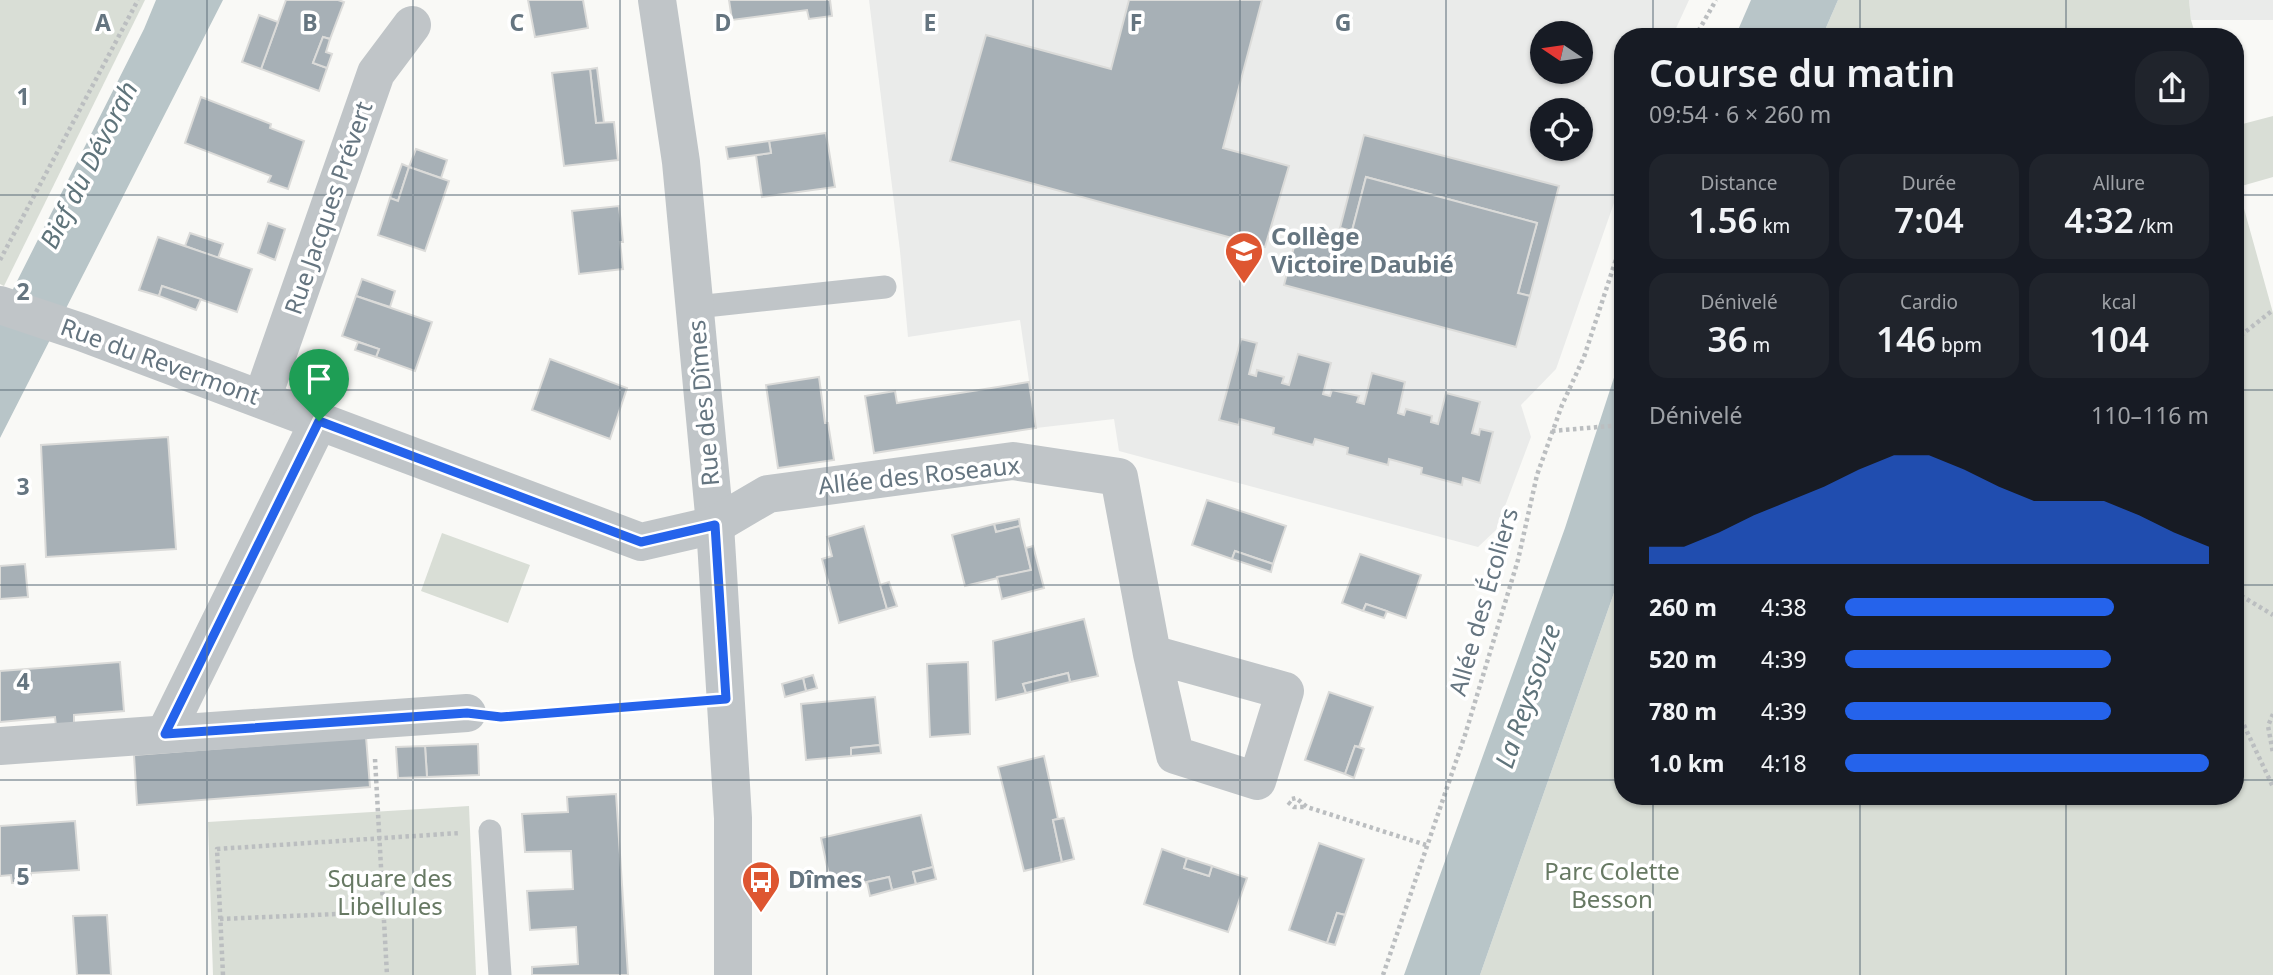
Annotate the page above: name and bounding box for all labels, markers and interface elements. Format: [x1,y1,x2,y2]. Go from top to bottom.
text: A [95,6,111,38]
text: B [302,6,318,38]
text: C [510,6,525,38]
text: D [715,6,731,38]
text: E [924,6,936,38]
text: F [1130,6,1142,38]
text: G [1335,6,1351,38]
north arrow [1530,21,1592,84]
map controls [1530,21,1593,161]
text: Course du matin [1649,46,1955,98]
button: share [2135,51,2209,125]
water label: Bief du Dévorah [30,75,146,254]
text: 1 [16,80,30,112]
street label: Rue Jacques Prévert [276,96,380,318]
button: locate [1530,98,1593,161]
text: 09:54 · 6 × 260 m [1649,98,1831,130]
text: Distance [1701,170,1777,196]
text: Durée [1902,170,1956,196]
text: Allure [2093,170,2145,196]
text: 1.56 [1688,196,1757,243]
text: 7:04 [1894,196,1964,243]
text: 4:32 [2064,196,2134,243]
text: km [1757,213,1790,239]
text: /km [2134,213,2174,239]
place label: Collège Victoire Daubié [1271,219,1454,280]
school or university icon: Collège Victoire Daubié [1223,230,1265,285]
text: 2 [16,275,30,307]
text: Dénivelé [1700,289,1778,315]
text: Cardio [1900,289,1958,315]
text: kcal [2102,289,2136,315]
street label: Rue du Revermont [56,309,265,412]
text: 36 [1708,315,1748,362]
text: 146 [1876,315,1936,362]
text: 104 [2089,315,2149,362]
street label: Rue des Dîmes [679,319,726,488]
text: m [1748,332,1770,358]
text: bpm [1936,332,1982,358]
pin [289,349,349,421]
icon: arrive [300,360,338,398]
text: Dénivelé [1649,399,1742,431]
text: 110–116 m [2091,399,2209,431]
street label: Allée des Roseaux [816,447,1022,502]
text: 3 [16,470,30,502]
street label: Allée des Écoliers [1440,504,1525,699]
text: 260 m [1649,591,1717,623]
text: 4:38 [1761,591,1807,623]
water label: La Reyssouze [1486,619,1569,773]
text: 520 m [1649,643,1717,675]
text: 4:39 [1761,643,1807,675]
text: 4 [16,665,30,697]
text: 780 m [1649,695,1717,727]
text: 4:39 [1761,695,1807,727]
text: 1.0 km [1649,747,1724,779]
text: 4:18 [1761,747,1807,779]
park label: Parc Colette Besson [1544,854,1680,915]
bus stop icon: Dîmes [740,859,782,914]
text: 5 [16,860,30,892]
park label: Square des Libellules [327,861,453,922]
place label: Dîmes [788,862,863,895]

